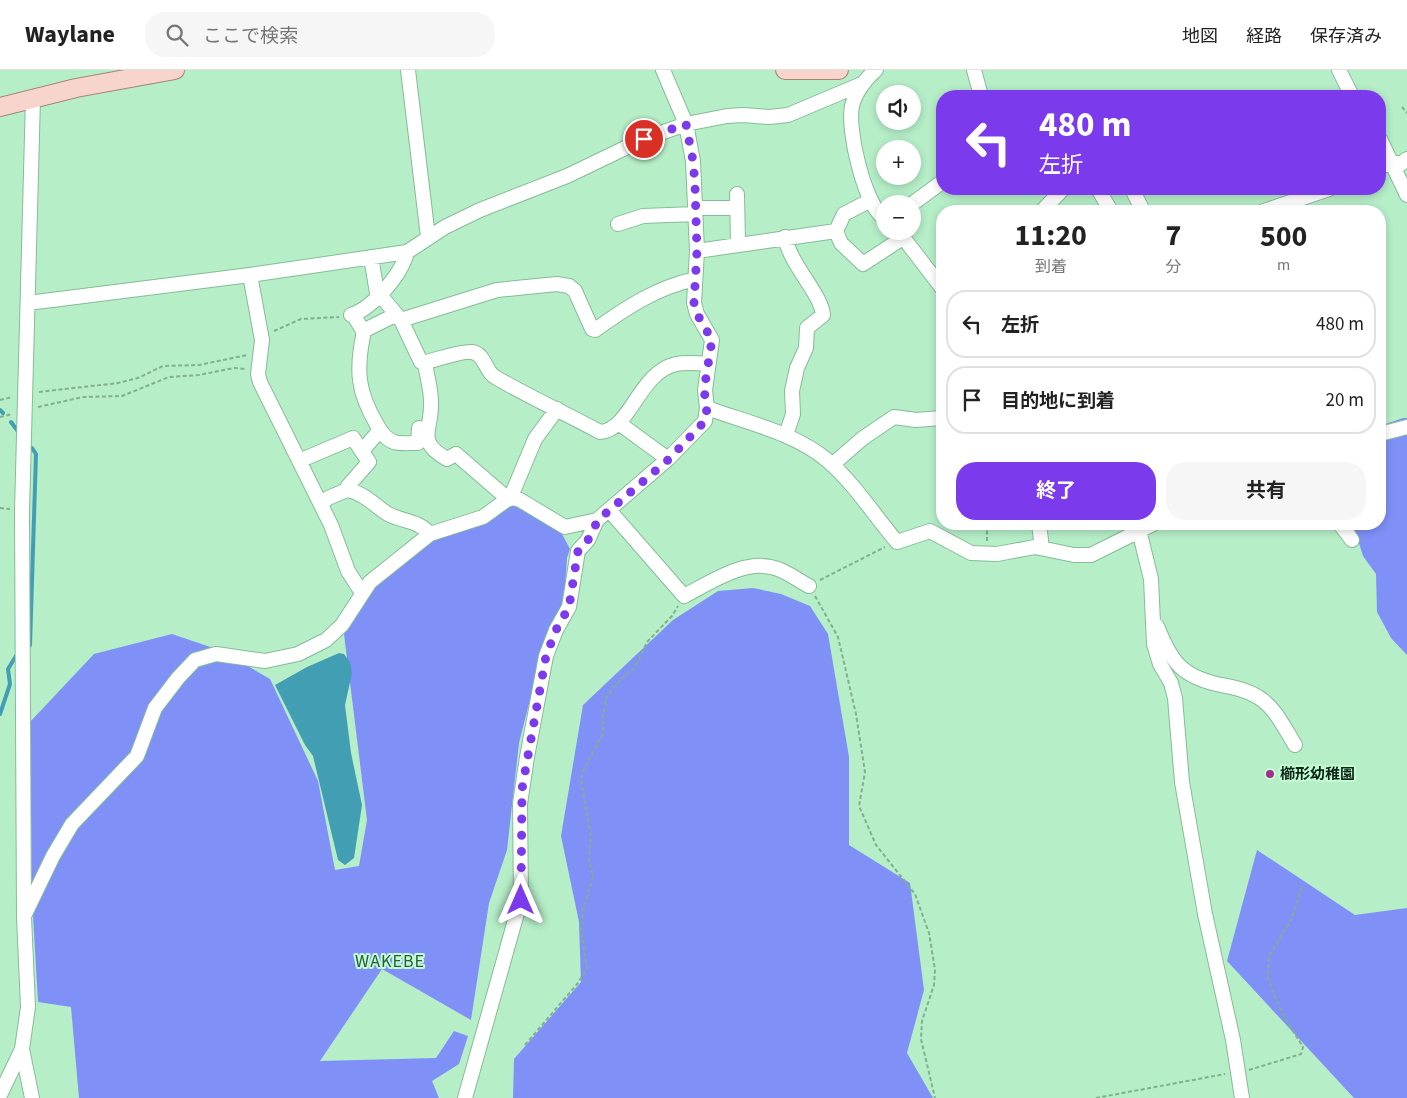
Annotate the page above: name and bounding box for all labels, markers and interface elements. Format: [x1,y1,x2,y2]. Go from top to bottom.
search box [145,12,495,57]
text: Waylane [25,17,115,52]
icon: search [163,21,191,49]
text: ここで検索 [203,23,298,50]
text: 地図 [1182,24,1218,49]
text: 経路 [1246,24,1282,49]
text: 保存済み [1310,24,1382,49]
map controls [876,85,921,240]
button: sound [876,85,921,130]
text: 480 m [1039,100,1131,150]
icon: left [956,110,1021,175]
pin [623,118,665,160]
icon: arrive [630,125,658,153]
button: + [876,140,921,185]
text: 左折 [1039,149,1083,181]
button: − [876,195,921,240]
text: 11:20 [1015,214,1087,257]
text: 7 [1165,214,1181,257]
text: 500 [1260,215,1307,258]
text: m [1277,254,1290,276]
text: 到着 [1035,256,1067,278]
text: 分 [1165,256,1181,278]
icon: left [958,310,986,338]
text: 480 m [1316,311,1364,338]
text: 左折 [1001,312,1039,339]
icon: arrive [958,386,986,414]
text: 20 m [1326,387,1364,414]
text: 目的地に到着 [1001,388,1115,415]
button: 終了 [956,462,1156,520]
button: 共有 [1166,462,1366,520]
place label: 櫛形幼稚園 [1280,764,1355,785]
marker: 櫛形幼稚園 [1264,768,1276,780]
position arrow [494,873,546,925]
district label: WAKEBE [355,949,425,974]

